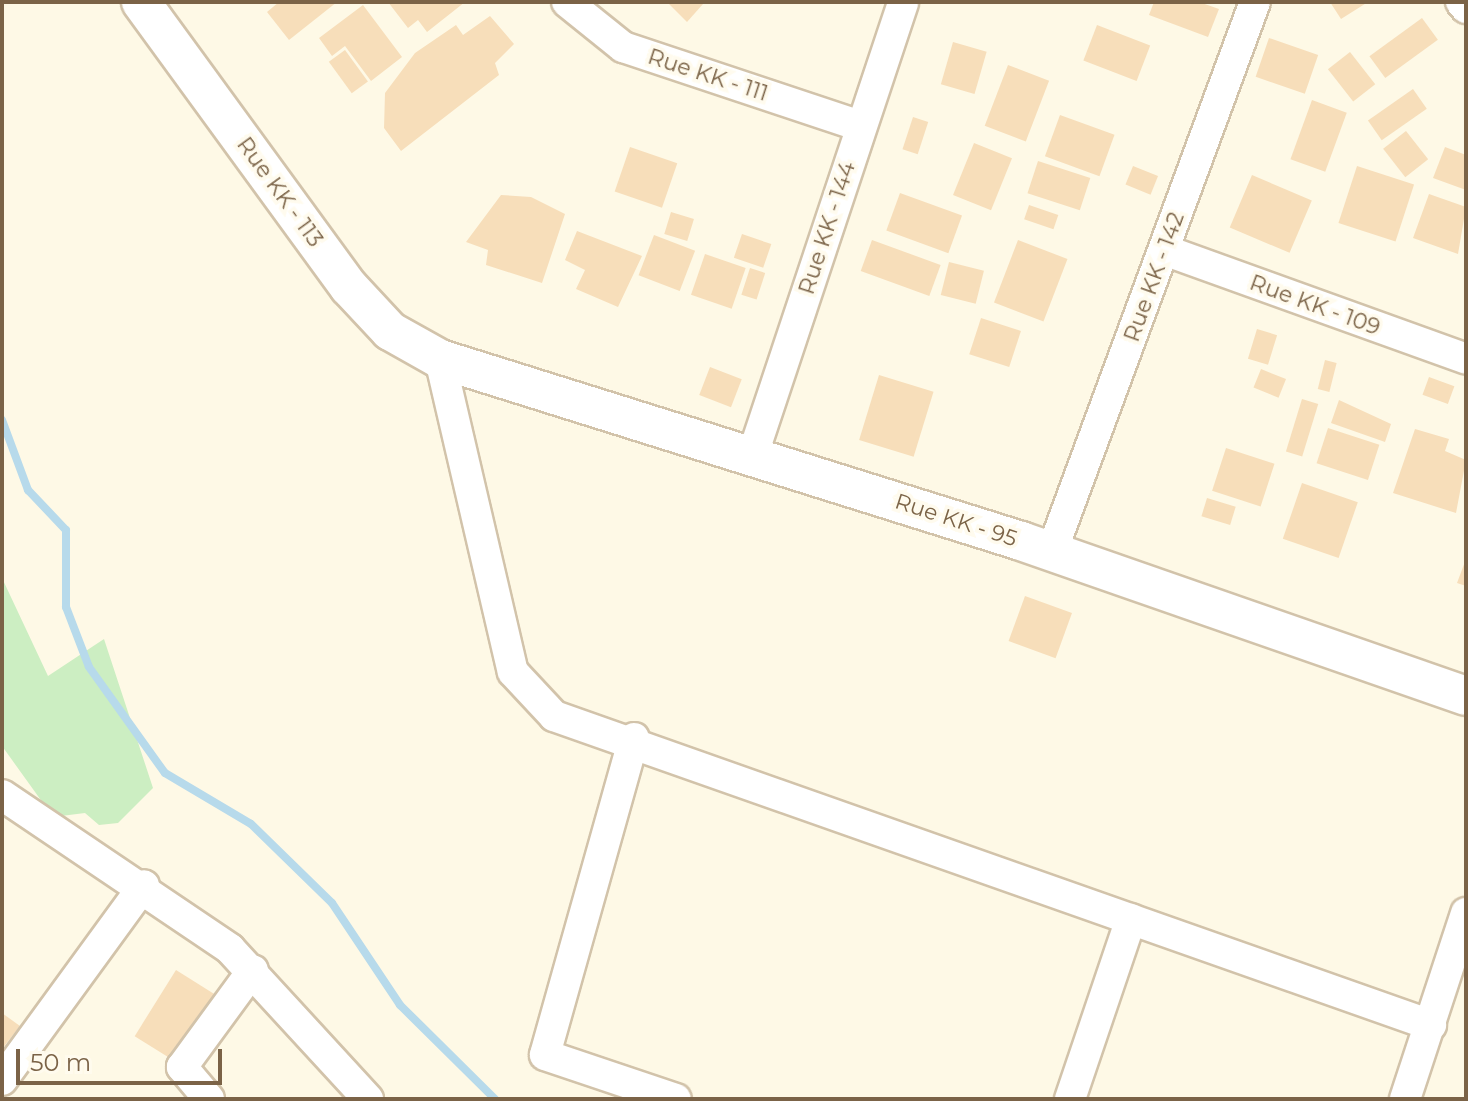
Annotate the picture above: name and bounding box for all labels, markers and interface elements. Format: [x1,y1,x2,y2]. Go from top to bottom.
street label: Rue KK - 111 [645,43,771,107]
street label: Rue KK - 113 [231,132,329,252]
street label: Rue KK - 144 [793,158,861,298]
street label: Rue KK - 142 [1118,209,1190,345]
street label: Rue KK - 109 [1246,269,1384,341]
street label: Rue KK - 95 [892,488,1020,552]
scale bar [20,1033,226,1083]
text: 50 m [30,1048,91,1077]

